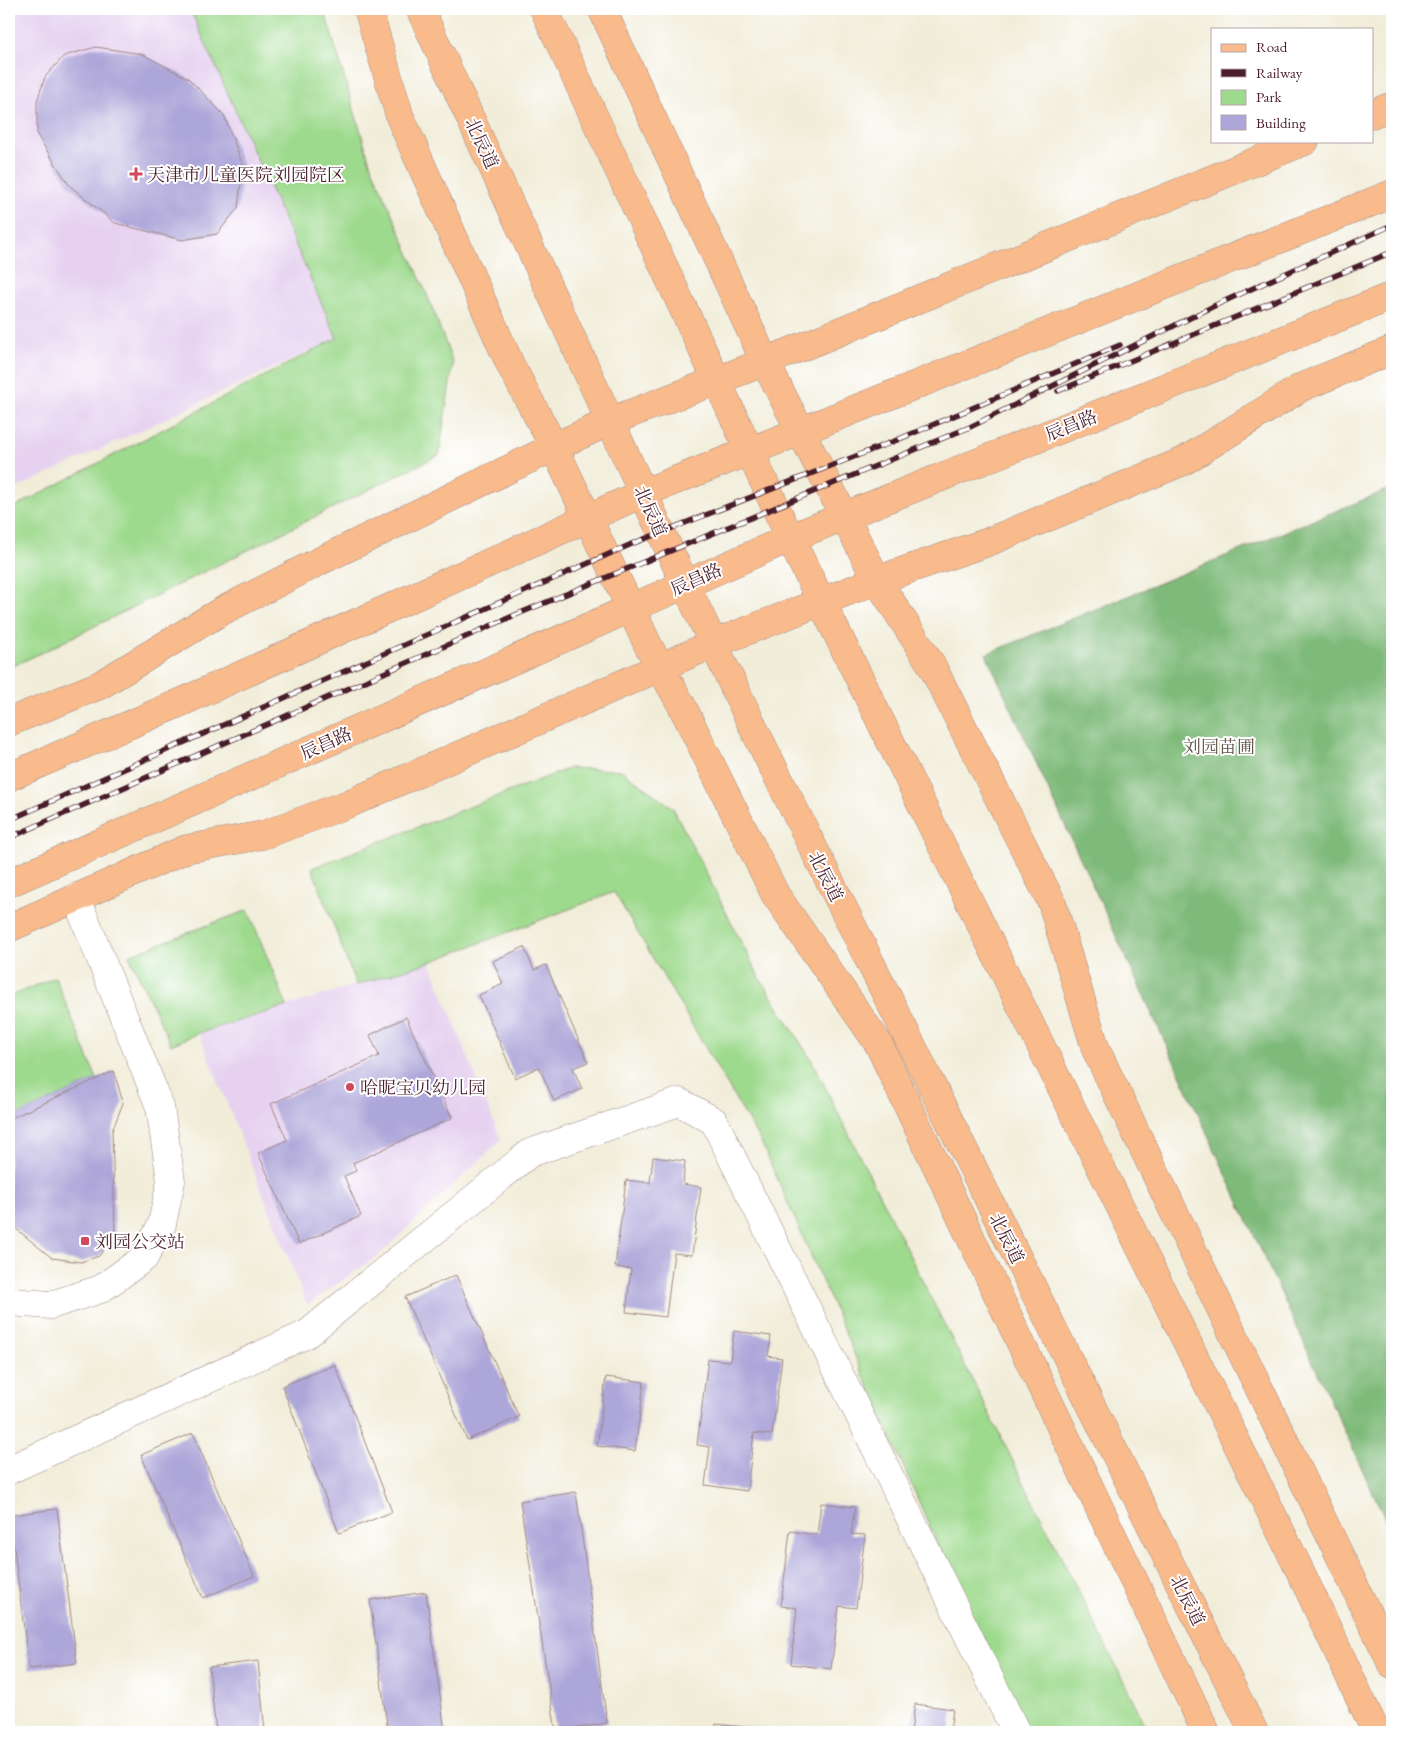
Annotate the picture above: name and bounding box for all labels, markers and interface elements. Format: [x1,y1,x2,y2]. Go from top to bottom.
legend [1211,28,1374,142]
text: Road [1256,37,1288,56]
text: Railway [1256,63,1303,82]
text: Park [1256,87,1283,106]
text: Building [1256,113,1306,132]
street label: 北辰道 [460,114,504,172]
place label: 天津市儿童医院刘园院区 [147,163,345,186]
marker: 天津市儿童医院刘园院区 [129,167,143,181]
street label: 辰昌路 [1042,404,1100,446]
street label: 北辰道 [630,482,672,540]
street label: 辰昌路 [667,558,725,600]
street label: 辰昌路 [297,722,355,764]
park label: 刘园苗圃 [1183,735,1255,758]
street label: 北辰道 [803,847,849,905]
place label: 哈昵宝贝幼儿园 [360,1076,486,1099]
marker: 哈昵宝贝幼儿园 [344,1081,356,1093]
street label: 北辰道 [984,1209,1030,1267]
place label: 刘园公交站 [95,1230,185,1253]
marker: 刘园公交站 [79,1235,91,1247]
street label: 北辰道 [1165,1571,1211,1629]

